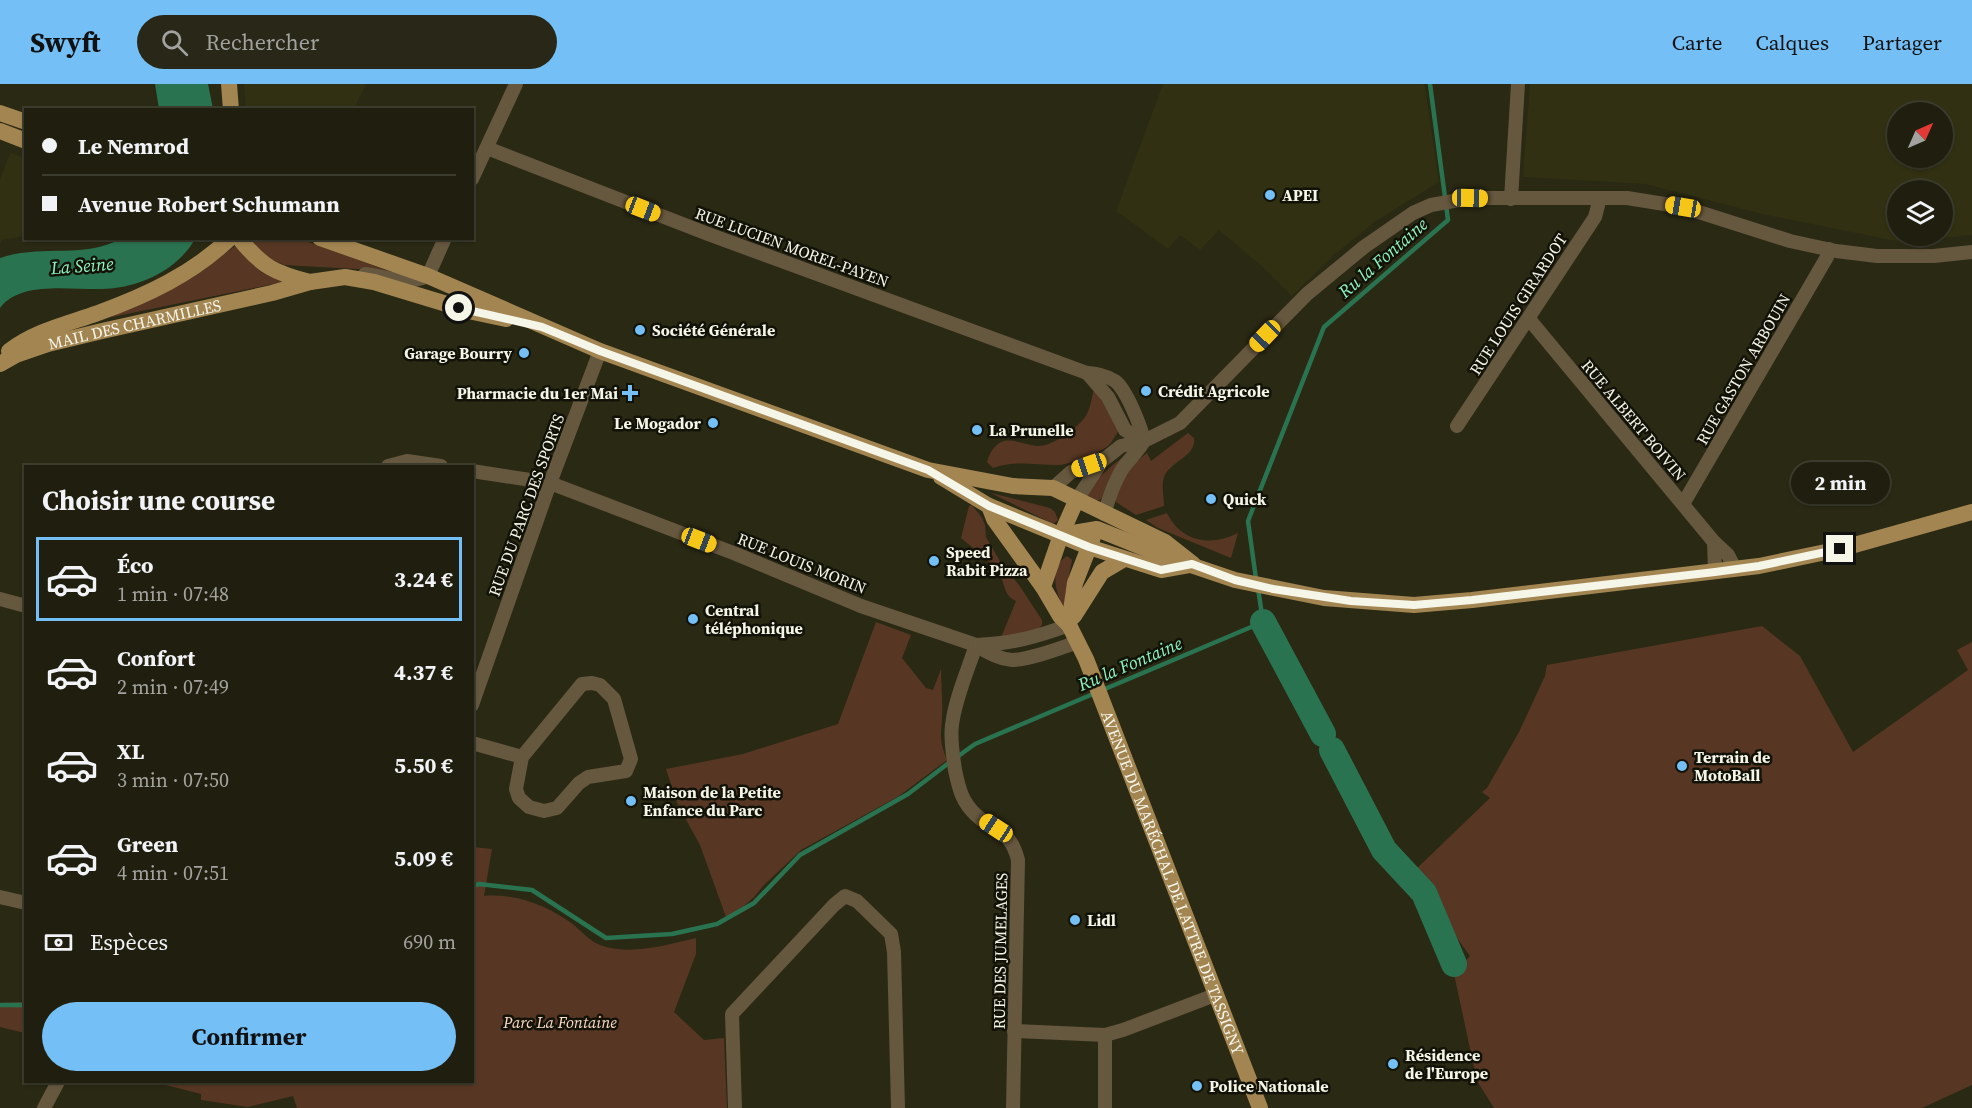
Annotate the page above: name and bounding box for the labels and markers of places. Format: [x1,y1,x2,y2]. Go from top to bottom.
place label: APEI [1282,184,1318,206]
marker: APEI [1263,188,1277,202]
place label: Société Générale [652,319,775,341]
marker: Société Générale [633,323,647,337]
place label: Garage Bourry [404,342,512,364]
marker: Garage Bourry [517,346,531,360]
place label: Crédit Agricole [1158,380,1270,402]
place label: Pharmacie du 1er Mai [457,382,618,404]
marker: Crédit Agricole [1139,384,1153,398]
marker: Pharmacie du 1er Mai [623,386,637,400]
place label: Le Mogador [614,412,702,434]
marker: Le Mogador [706,416,720,430]
place label: La Prunelle [989,419,1074,441]
marker: La Prunelle [970,423,984,437]
place label: Quick [1223,488,1267,510]
marker: Quick [1204,492,1218,506]
place label: Speed Rabit Pizza [946,541,1028,581]
marker: Speed Rabit Pizza [927,554,941,568]
place label: Central téléphonique [705,599,803,639]
marker: Central téléphonique [686,612,700,626]
place label: Terrain de MotoBall [1694,746,1770,786]
marker: Terrain de MotoBall [1675,759,1689,773]
place label: Maison de la Petite Enfance du Parc [643,781,781,821]
marker: Maison de la Petite Enfance du Parc [624,794,638,808]
place label: Lidl [1087,909,1116,931]
marker: Lidl [1068,913,1082,927]
place label: Résidence de l'Europe [1405,1044,1488,1084]
marker: Résidence de l'Europe [1386,1057,1400,1071]
place label: Police Nationale [1209,1075,1329,1097]
marker: Police Nationale [1190,1079,1204,1093]

